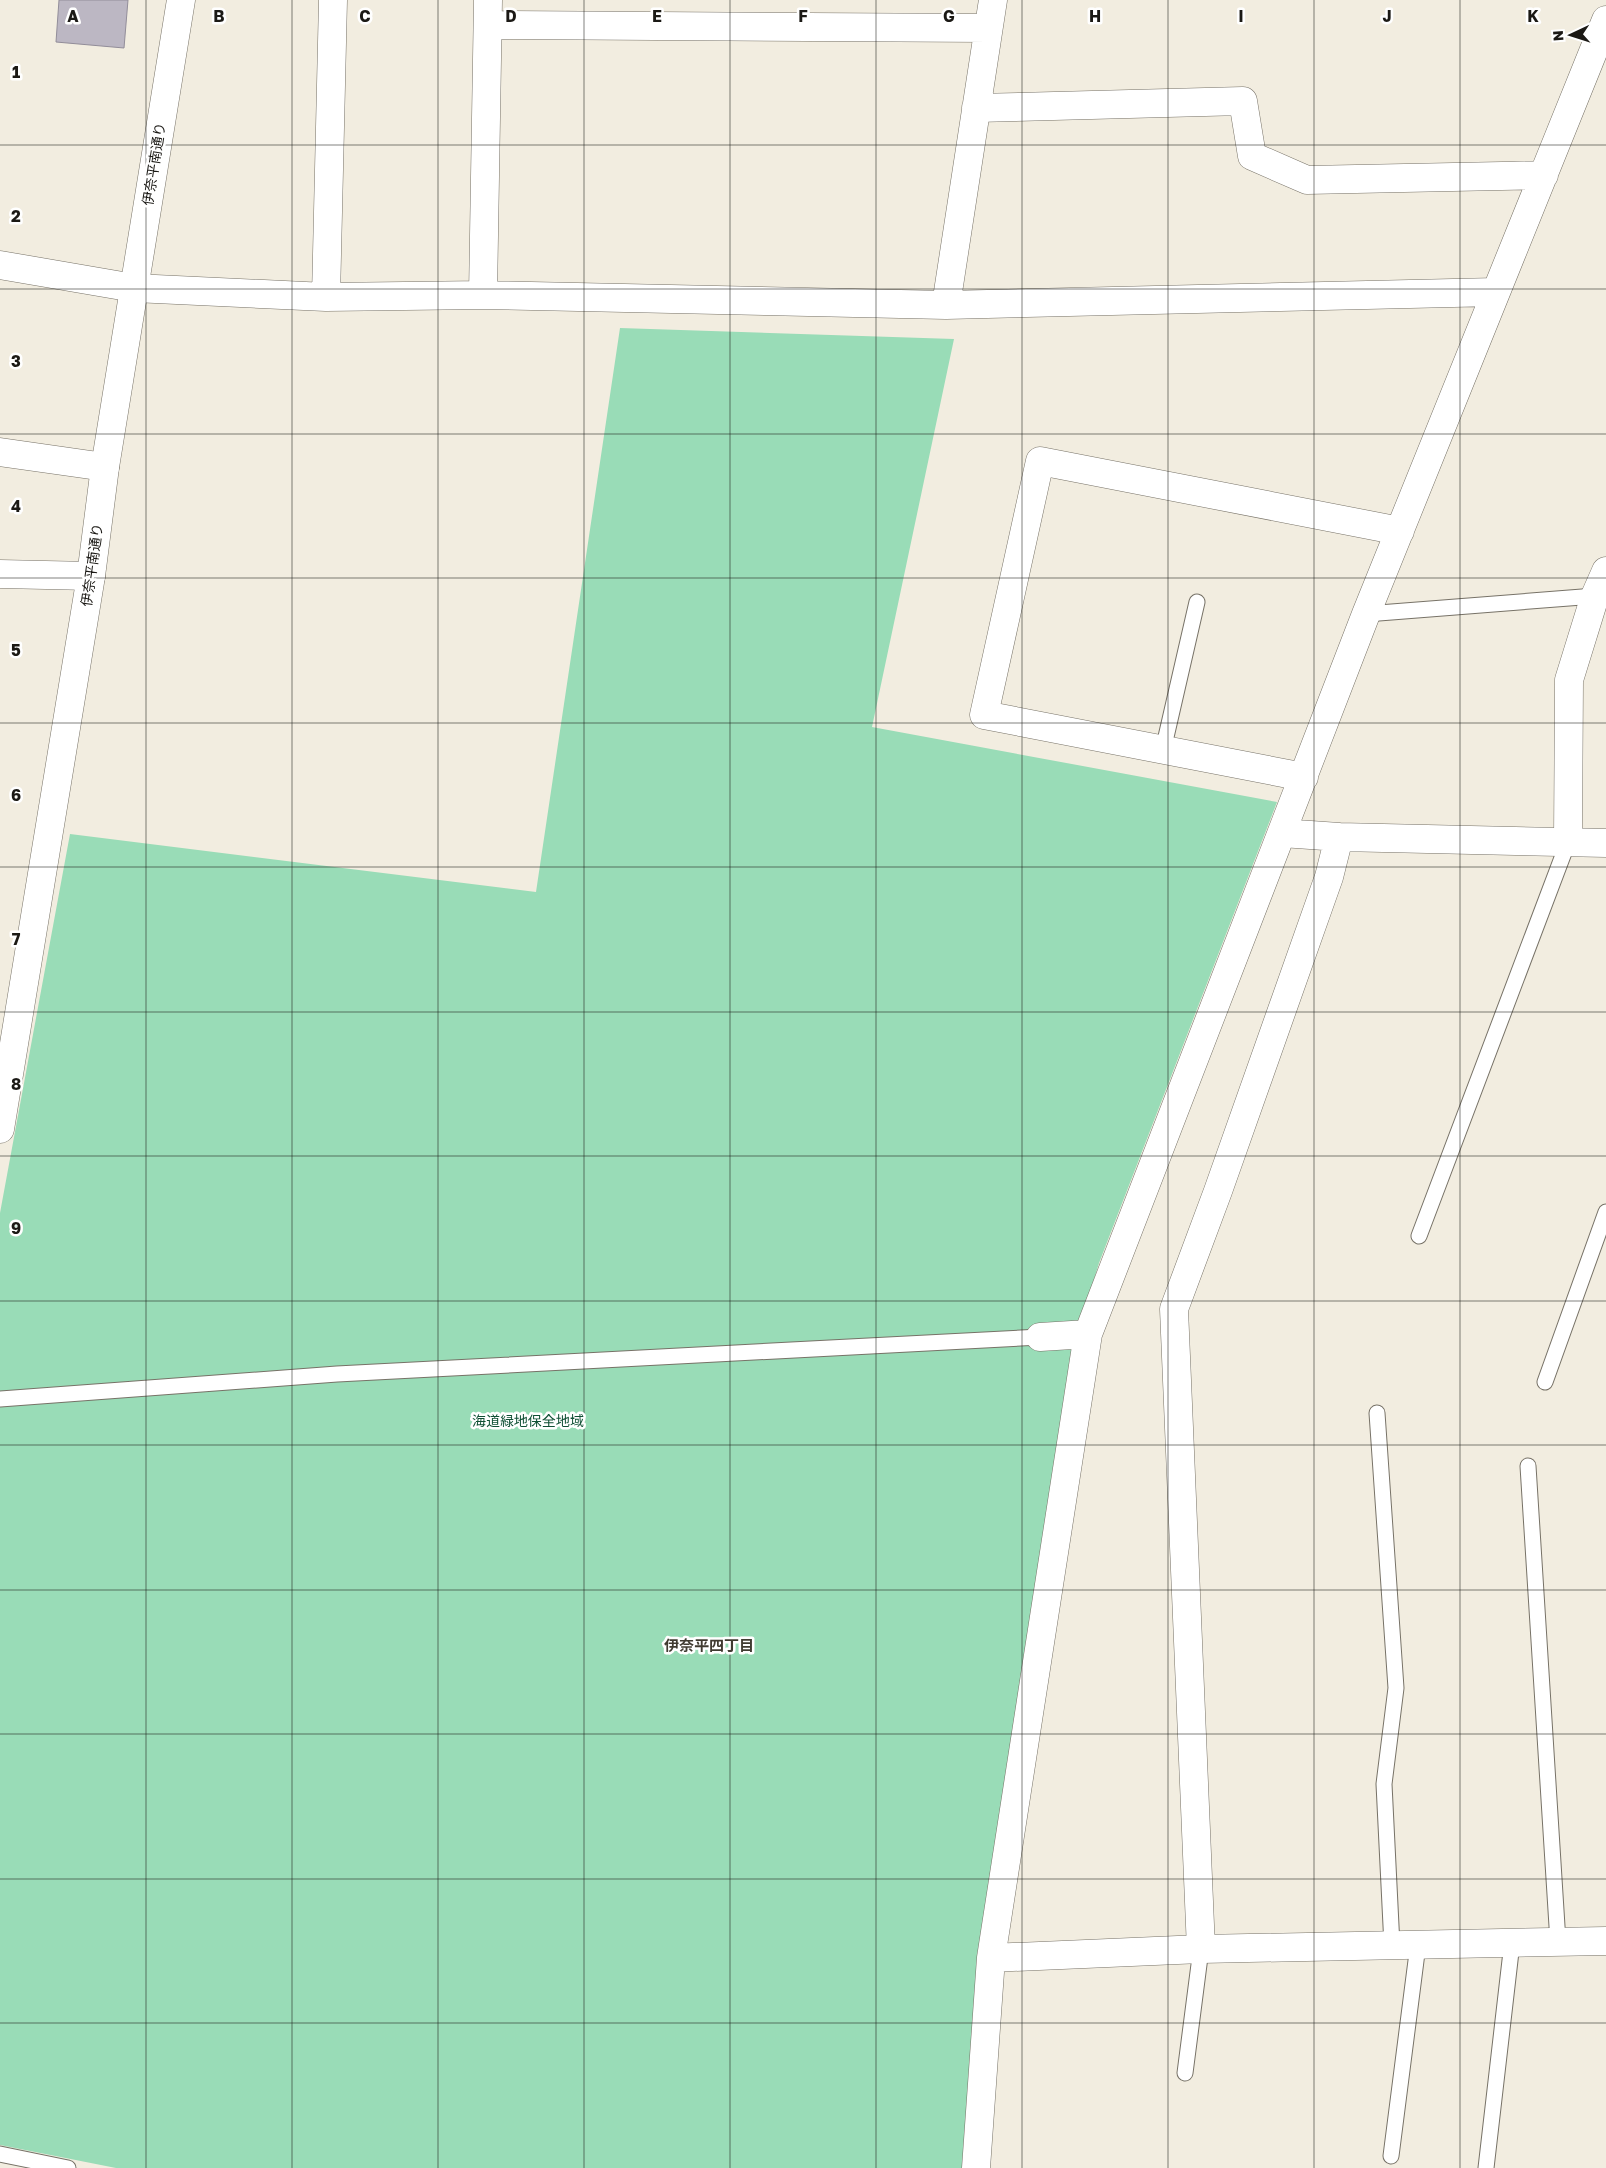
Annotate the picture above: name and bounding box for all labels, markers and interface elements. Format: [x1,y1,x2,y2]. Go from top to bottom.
text: A [67,6,79,26]
text: B [213,6,225,26]
text: C [359,6,371,26]
text: D [505,6,517,26]
text: E [652,6,662,26]
text: F [798,6,808,26]
text: G [943,6,955,26]
text: H [1089,6,1101,26]
text: I [1238,6,1244,26]
text: J [1382,6,1392,26]
text: K [1527,6,1539,26]
north arrow [1546,10,1596,60]
text: N [1549,30,1566,42]
text: 1 [12,62,20,82]
street label: 伊奈平南通り [139,121,168,207]
text: 2 [11,206,21,226]
text: 3 [11,351,21,371]
text: 4 [11,496,21,516]
street label: 伊奈平南通り [77,522,106,608]
text: 5 [11,640,21,660]
text: 6 [11,785,21,805]
text: 7 [12,929,21,949]
text: 8 [11,1074,21,1094]
text: 9 [11,1218,21,1238]
park label: 海道緑地保全地域 [472,1412,584,1429]
district label: 伊奈平四丁目 [664,1636,754,1654]

